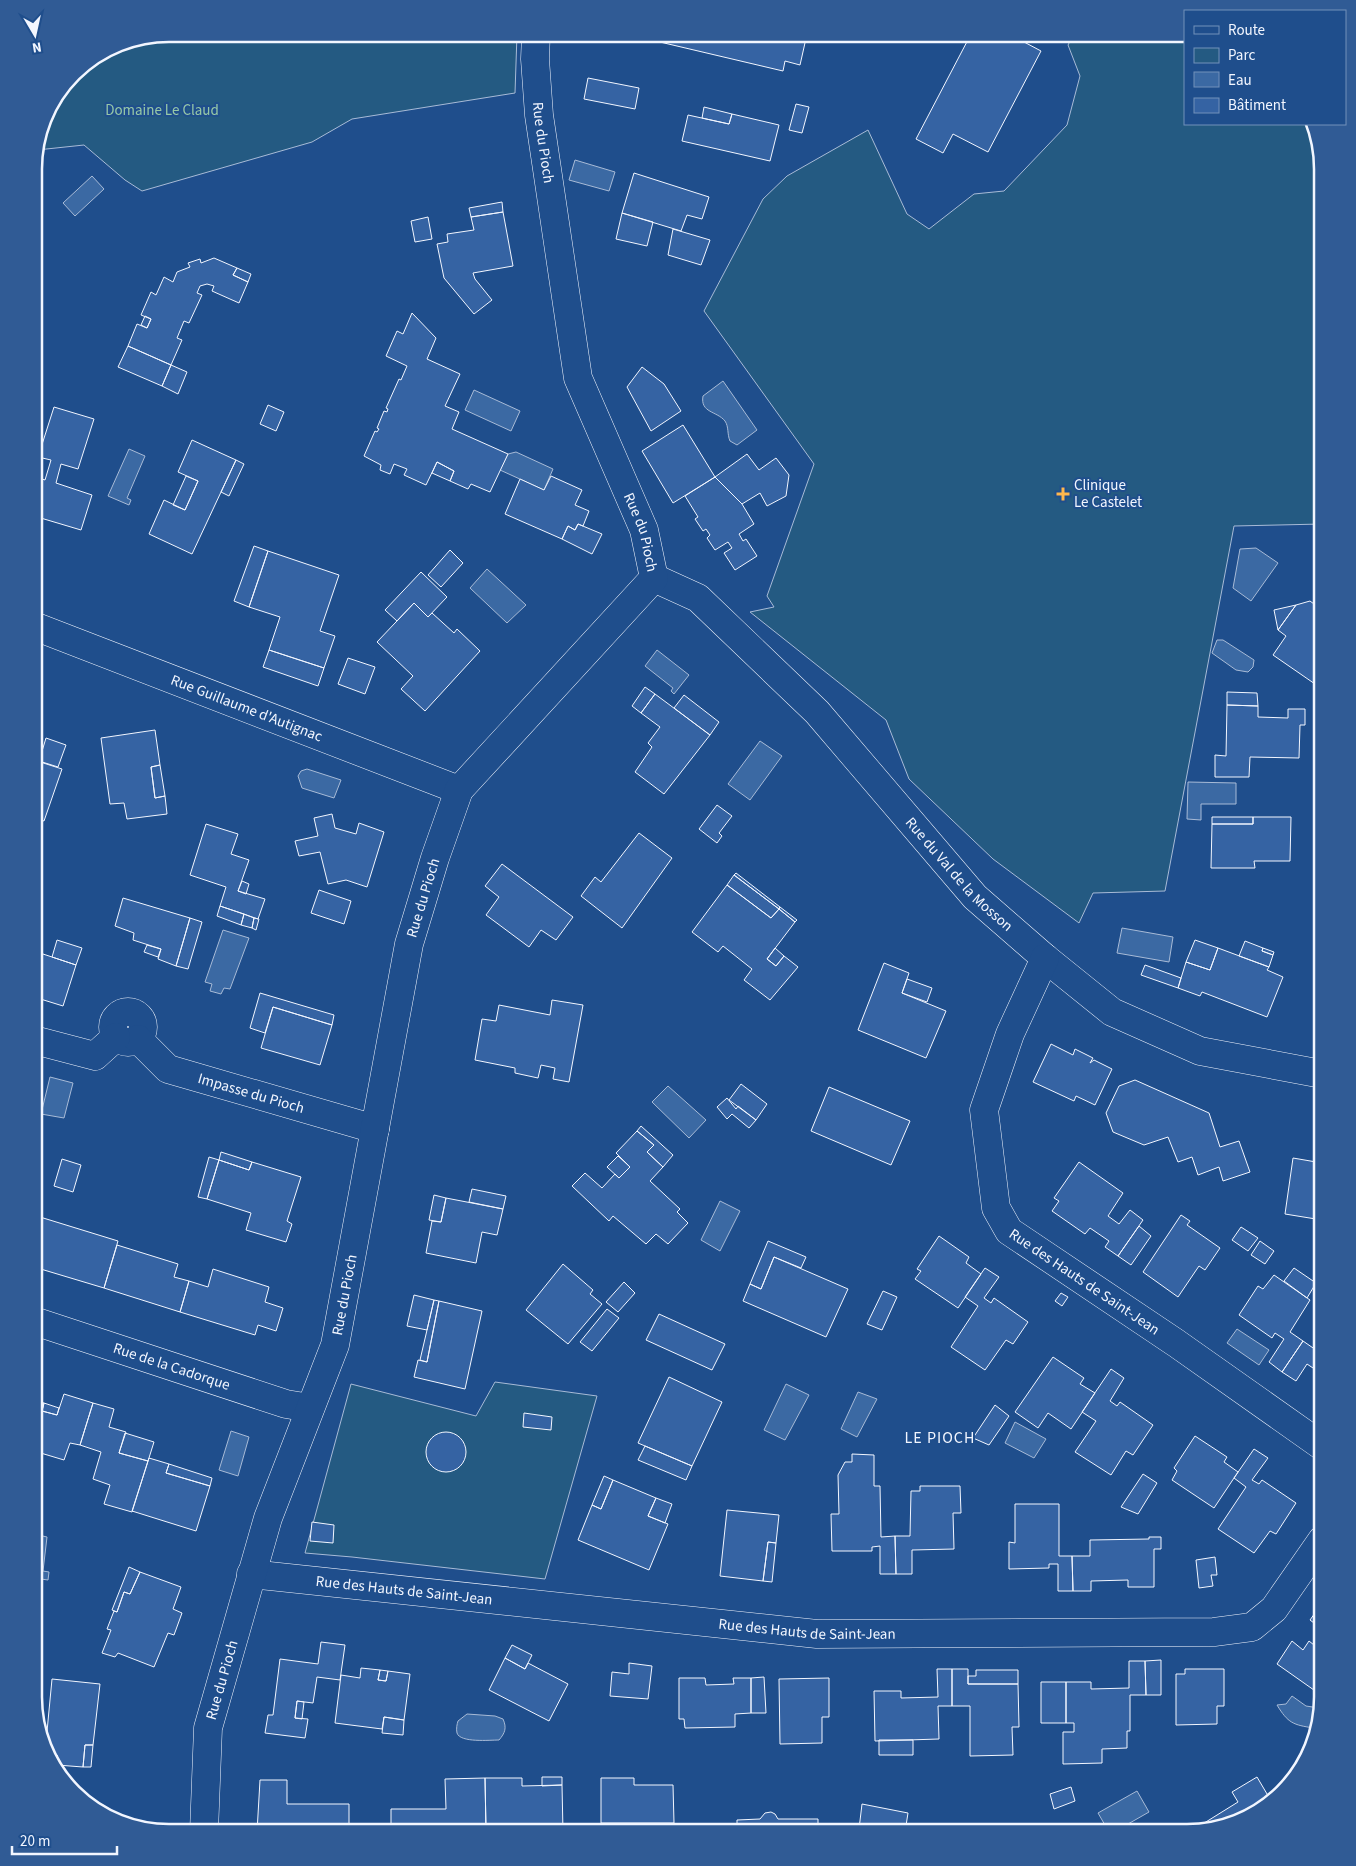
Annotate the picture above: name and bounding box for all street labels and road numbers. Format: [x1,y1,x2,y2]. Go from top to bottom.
street label: Rue du Pioch [527,101,559,185]
street label: Rue du Pioch [618,490,662,574]
street label: Rue Guillaume d'Autignac [168,670,326,747]
street label: Rue du Val de la Mosson [900,813,1017,936]
street label: Rue du Pioch [402,856,445,940]
street label: Impasse du Pioch [195,1068,307,1119]
street label: Rue des Hauts de Saint-Jean [1005,1224,1164,1340]
street label: Rue du Pioch [327,1253,363,1337]
street label: Rue de la Cadorque [110,1338,233,1396]
street label: Rue des Hauts de Saint-Jean [315,1571,493,1611]
street label: Rue des Hauts de Saint-Jean [717,1614,896,1645]
street label: Rue du Pioch [201,1638,244,1722]

